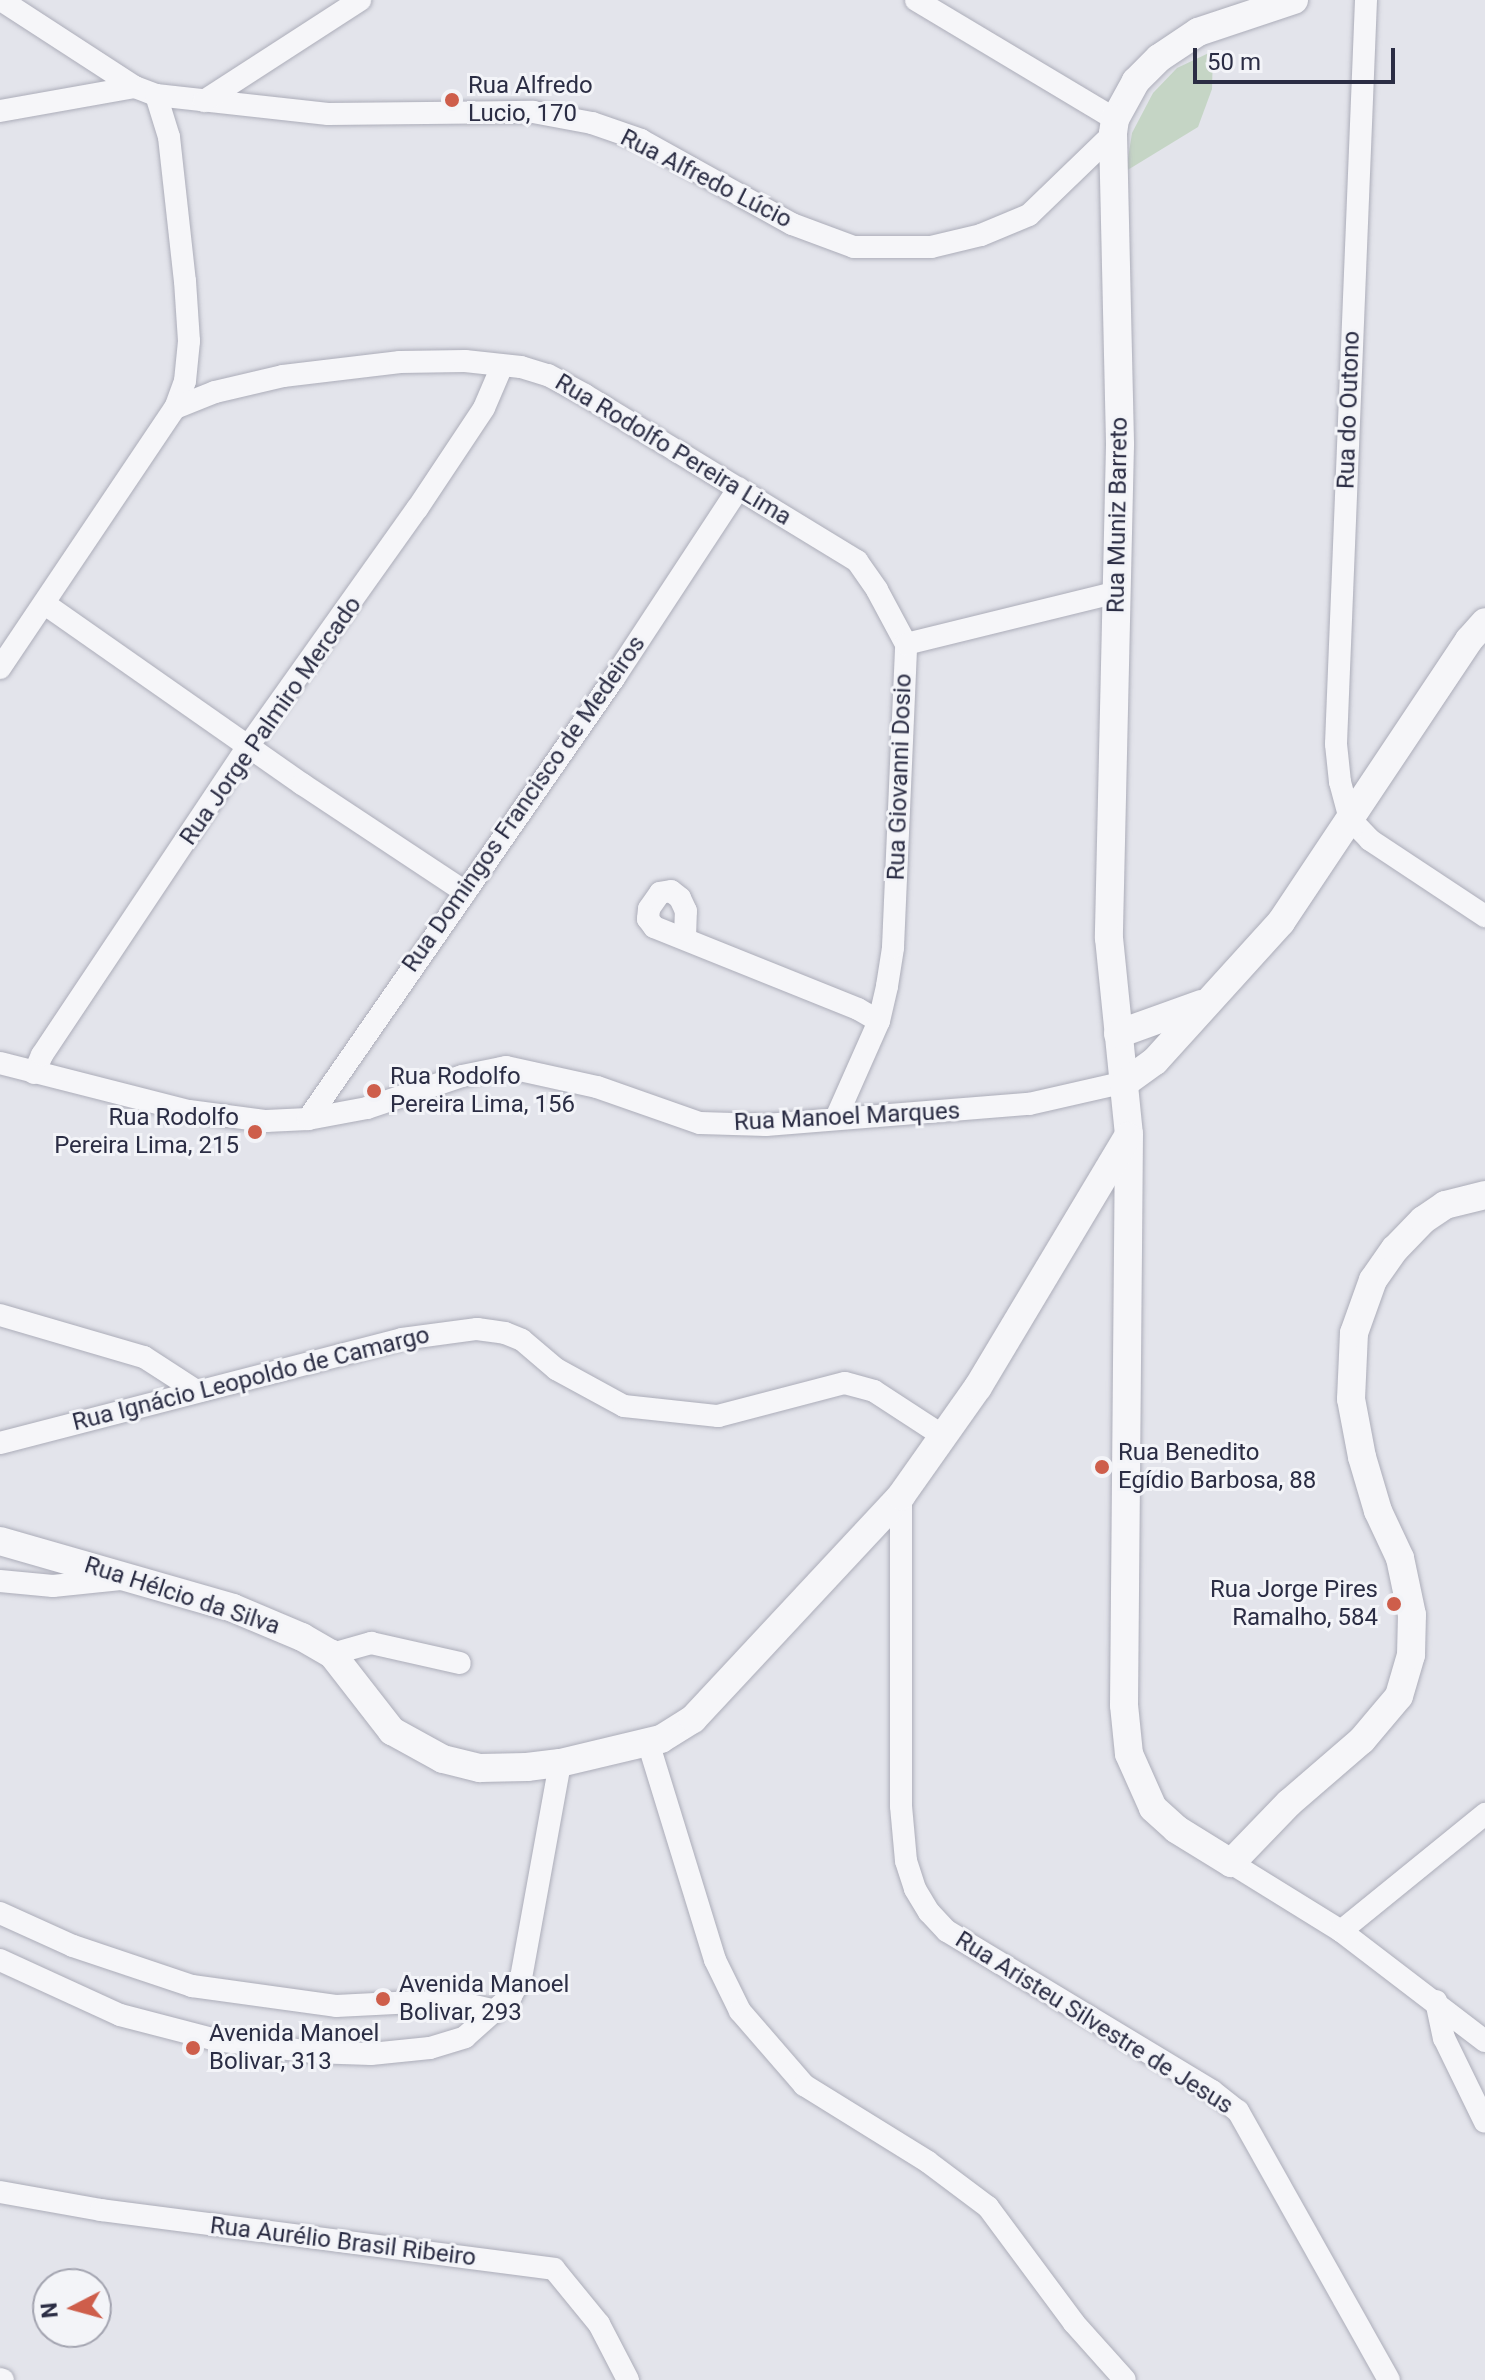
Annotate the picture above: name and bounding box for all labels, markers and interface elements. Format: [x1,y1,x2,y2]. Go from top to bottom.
scale bar [1197,32,1399,82]
text: 50 m [1207,48,1261,76]
place label: Rua Alfredo Lucio, 170 [468,72,593,128]
marker: Rua Alfredo Lucio, 170 [443,91,461,109]
street label: Rua Alfredo Lúcio [616,123,796,235]
street label: Rua do Outono [1332,330,1366,490]
street label: Rua Rodolfo Pereira Lima [550,368,796,532]
street label: Rua Muniz Barreto [1102,417,1134,613]
street label: Rua Jorge Palmiro Mercado [174,591,368,851]
street label: Rua Domingos Francisco de Medeiros [396,630,652,978]
street label: Rua Giovanni Dosio [882,673,918,881]
place label: Rua Rodolfo Pereira Lima, 156 [390,1063,575,1119]
marker: Rua Rodolfo Pereira Lima, 156 [365,1082,383,1100]
street label: Rua Manoel Marques [733,1097,961,1137]
place label: Rua Rodolfo Pereira Lima, 215 [54,1104,239,1160]
marker: Rua Rodolfo Pereira Lima, 215 [246,1123,264,1141]
street label: Rua Ignácio Leopoldo de Camargo [69,1321,433,1437]
place label: Rua Benedito Egídio Barbosa, 88 [1118,1439,1316,1495]
marker: Rua Benedito Egídio Barbosa, 88 [1093,1458,1111,1476]
street label: Rua Hélcio da Silva [81,1551,283,1641]
place label: Rua Jorge Pires Ramalho, 584 [1210,1576,1378,1632]
marker: Rua Jorge Pires Ramalho, 584 [1385,1595,1403,1613]
street label: Rua Aristeu Silvestre de Jesus [950,1925,1238,2121]
place label: Avenida Manoel Bolivar, 293 [399,1971,569,2027]
marker: Avenida Manoel Bolivar, 293 [374,1990,392,2008]
place label: Avenida Manoel Bolivar, 313 [209,2020,379,2076]
marker: Avenida Manoel Bolivar, 313 [184,2039,202,2057]
street label: Rua Aurélio Brasil Ribeiro [208,2211,478,2273]
north arrow [32,2268,112,2348]
text: N [36,2301,63,2319]

